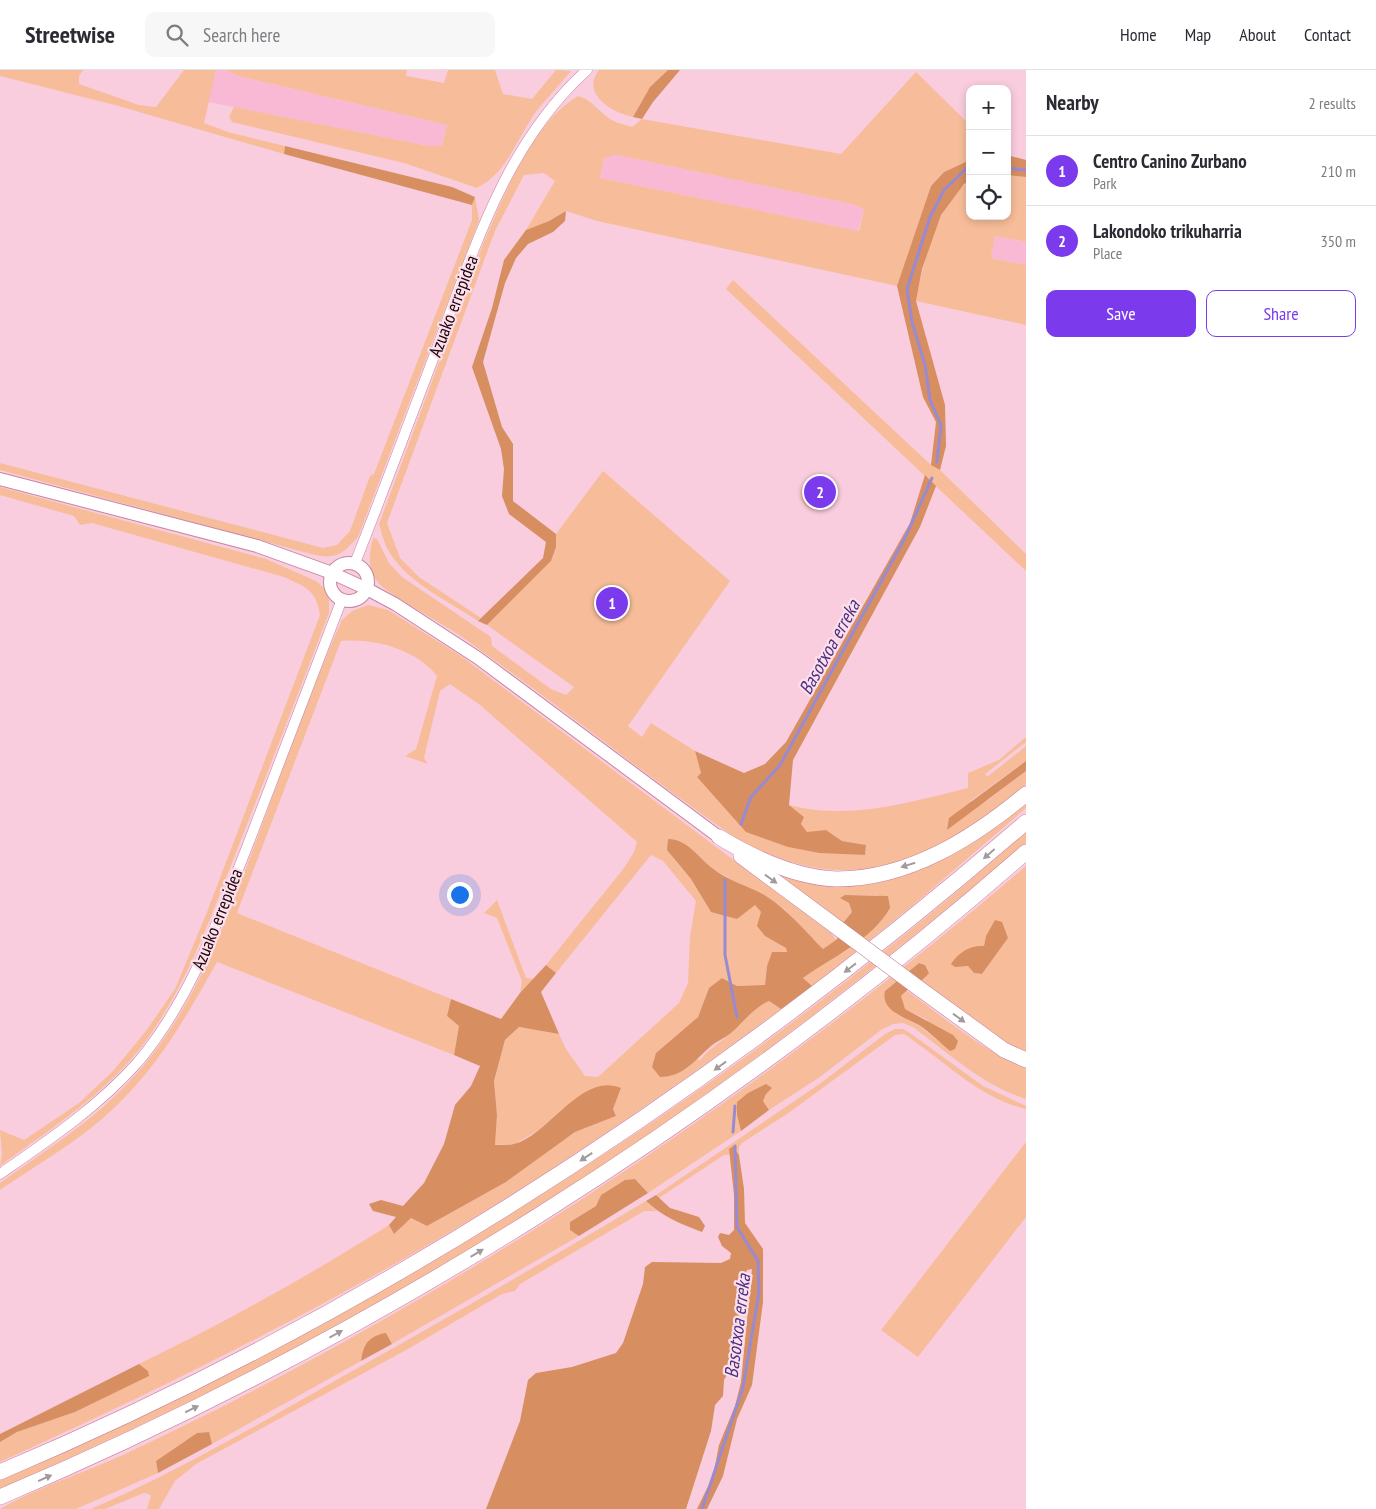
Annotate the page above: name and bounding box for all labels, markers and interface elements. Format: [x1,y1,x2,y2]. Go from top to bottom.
search box [145,12,495,57]
text: Streetwise [25,19,115,50]
icon: search [163,21,191,49]
text: Search here [203,23,280,47]
text: Home [1120,23,1157,46]
text: Map [1185,23,1211,46]
text: About [1239,23,1276,46]
text: Contact [1304,23,1351,46]
map controls [966,85,1011,220]
button: + [966,85,1011,130]
text: Nearby [1046,89,1099,116]
text: 2 results [1309,93,1356,113]
button: − [966,130,1011,175]
text: Centro Canino Zurbano [1093,149,1247,173]
text: 1 [1058,161,1066,181]
text: 210 m [1321,161,1356,181]
text: Park [1093,173,1117,193]
button: locate [966,175,1011,220]
text: Lakondoko trikuharria [1093,219,1242,243]
text: 2 [1058,231,1066,251]
text: 350 m [1321,231,1356,251]
text: Place [1093,243,1122,263]
street label: Azuako errepidea [423,252,483,360]
button: Save [1046,290,1196,337]
button: Share [1206,290,1356,337]
pin: 2 [804,473,836,511]
pin: 1 [596,584,628,622]
water label: Basotxoa erreka [793,594,866,699]
one-way arrow [983,848,996,859]
one-way arrow [900,862,915,870]
street label: Azuako errepidea [186,865,248,973]
one-way arrow [764,873,777,884]
your location [447,882,473,908]
one-way arrow [843,963,857,973]
one-way arrow [953,1013,966,1023]
one-way arrow [714,1060,727,1071]
one-way arrow [579,1152,592,1162]
one-way arrow [470,1248,483,1257]
water label: Basotxoa erreka [719,1271,755,1379]
one-way arrow [329,1329,343,1338]
one-way arrow [185,1405,199,1413]
one-way arrow [38,1473,52,1481]

